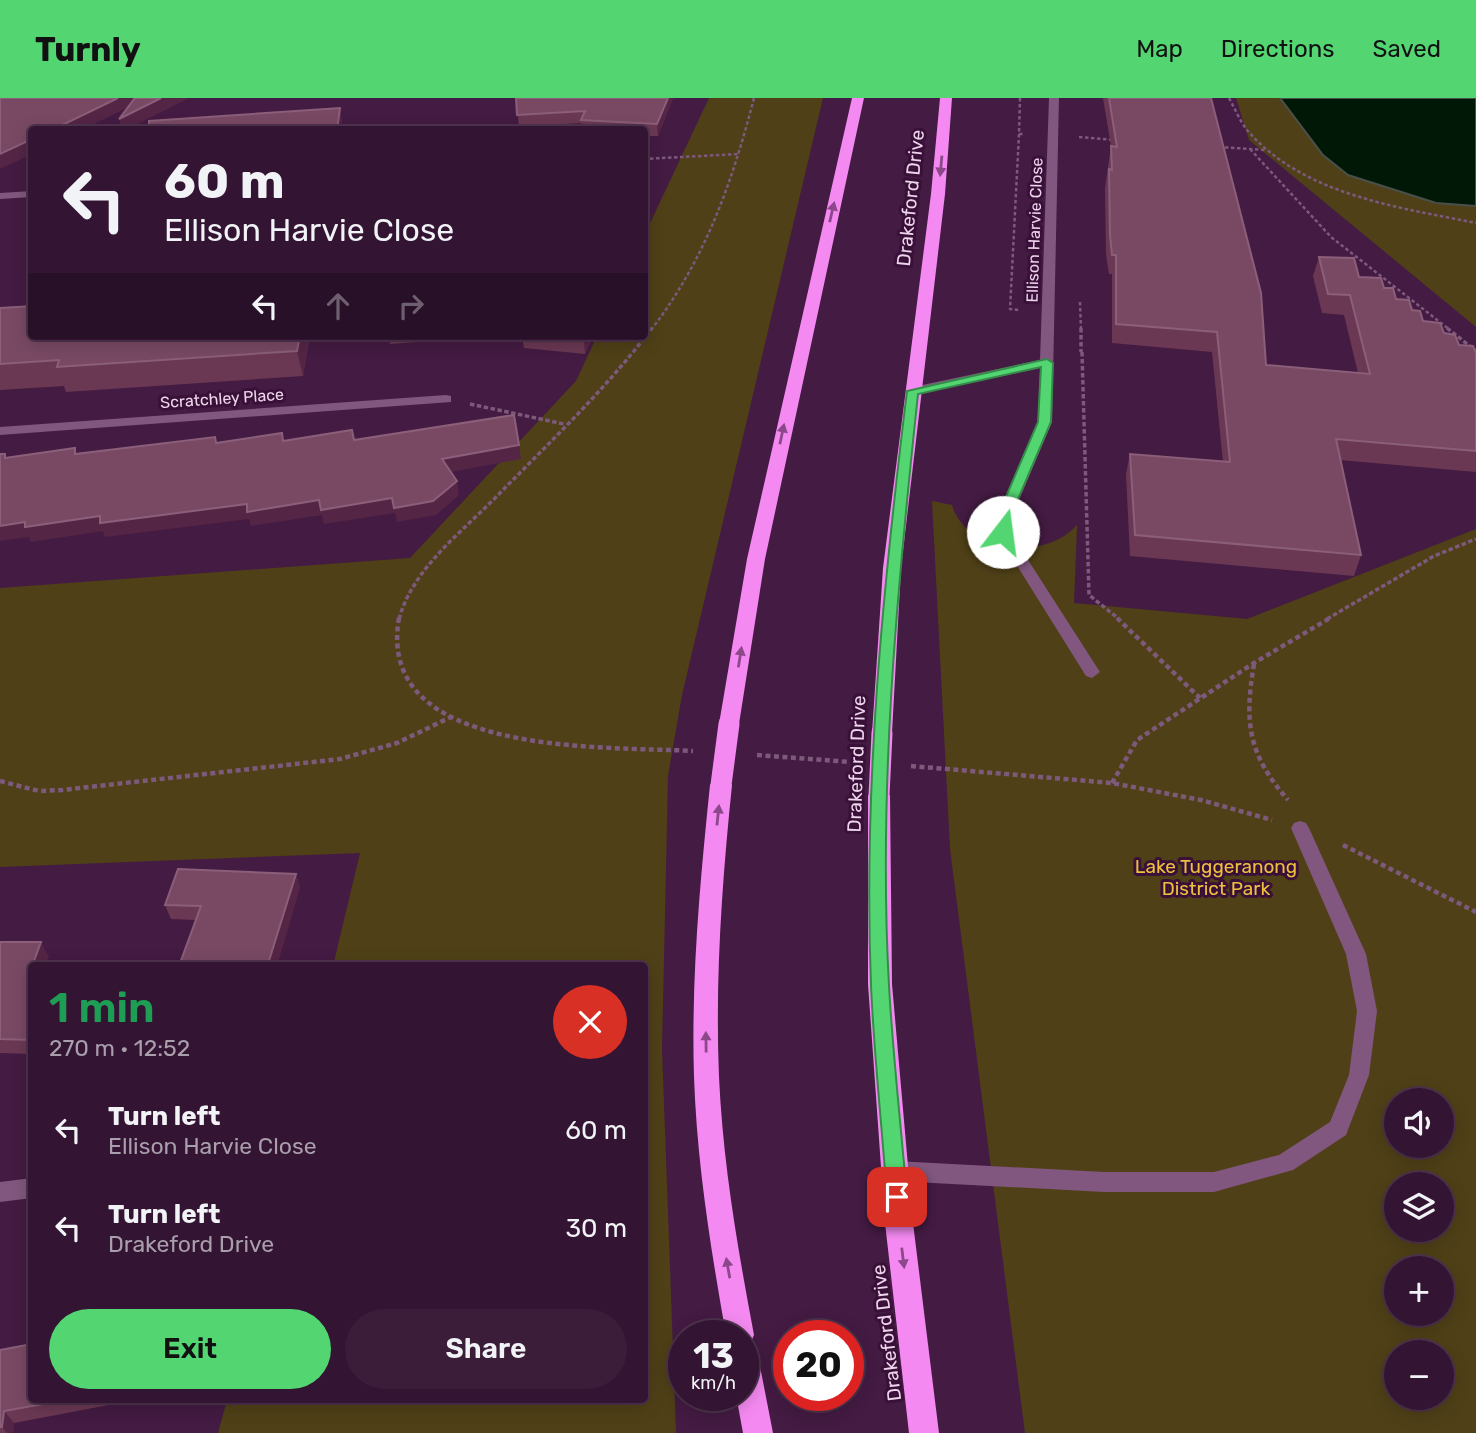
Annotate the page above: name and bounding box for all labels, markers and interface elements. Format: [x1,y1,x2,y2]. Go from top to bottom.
text: Turnly [35,30,141,69]
text: Map [1136,35,1183,63]
text: Directions [1221,35,1334,63]
text: Saved [1372,35,1441,63]
street label: Drakeford Drive [892,129,929,268]
text: 60 m [164,152,285,210]
icon: left [49,154,140,245]
one-way arrow [935,155,946,177]
street label: Ellison Harvie Close [1022,157,1047,303]
one-way arrow [826,201,837,223]
text: Ellison Harvie Close [164,211,454,249]
icon: left [246,287,284,325]
icon: ahead [319,287,357,325]
icon: right [392,287,430,325]
street label: Scratchley Place [160,385,285,412]
one-way arrow [777,423,788,445]
position arrow [966,495,1040,569]
one-way arrow [735,646,746,668]
street label: Drakeford Drive [843,695,870,833]
one-way arrow [712,804,723,826]
park label: Lake Tuggeranong District Park [1135,855,1297,900]
text: 1 min [49,983,155,1033]
button: close [553,985,627,1059]
one-way arrow [701,1031,712,1053]
text: 270 m · 12:52 [49,1034,190,1062]
map controls [1384,1088,1454,1410]
button: sound [1384,1088,1454,1158]
text: Turn left [108,1101,220,1132]
icon: left [49,1111,87,1149]
text: 60 m [565,1115,627,1146]
text: Ellison Harvie Close [108,1132,317,1160]
pin [867,1167,927,1227]
button: layers [1384,1172,1454,1242]
icon: arrive [878,1178,916,1216]
text: Turn left [108,1199,220,1230]
icon: left [49,1209,87,1247]
text: 30 m [565,1213,627,1244]
text: Drakeford Drive [108,1230,274,1258]
one-way arrow [898,1247,909,1269]
button: + [1384,1256,1454,1326]
one-way arrow [722,1257,733,1279]
street label: Drakeford Drive [867,1263,906,1402]
button: Exit [49,1309,331,1389]
button: Share [345,1309,627,1389]
speed limit sign: 20 [773,1320,864,1411]
text: 13 [693,1335,734,1377]
button: − [1384,1340,1454,1410]
text: km/h [691,1372,736,1394]

